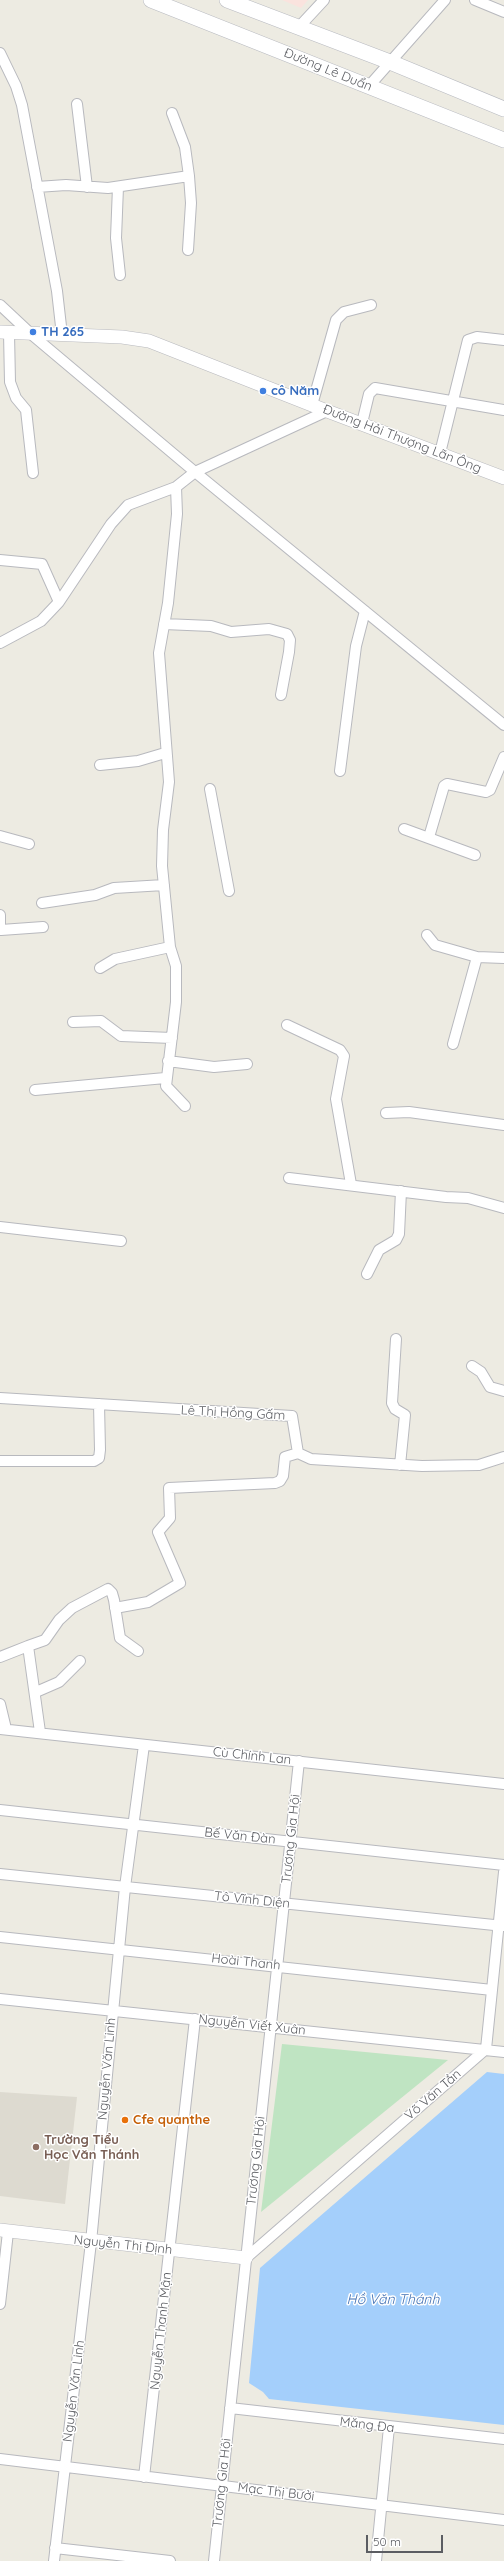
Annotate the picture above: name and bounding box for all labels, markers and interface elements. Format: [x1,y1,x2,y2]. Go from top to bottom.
street label: Đường Lê Duẩn [282,45,374,95]
place label: TH 265 [41,324,84,340]
marker: TH 265 [28,327,38,337]
place label: cô Năm [271,383,319,399]
marker: cô Năm [258,386,268,396]
street label: Đường Hải Thượng Lãn Ông [321,402,483,476]
street label: Lê Thị Hồng Gấm [180,1402,286,1424]
street label: Cù Chính Lan [212,1744,292,1768]
street label: Trương Gia Hội [279,1794,303,1884]
street label: Bế Văn Đàn [204,1825,276,1847]
street label: Tô Vĩnh Diện [213,1888,291,1912]
street label: Hoài Thanh [211,1951,281,1973]
street label: Nguyễn Viết Xuân [198,2012,306,2038]
street label: Nguyễn Văn Linh [95,2017,119,2121]
street label: Võ Văn Tần [402,2066,464,2124]
place label: Cfe quanthe [133,2112,210,2128]
marker: Cfe quanthe [120,2115,130,2125]
street label: Trương Gia Hội [244,2116,268,2206]
place label: Trường Tiểu Học Văn Thánh [44,2132,139,2163]
marker: Trường Tiểu Học Văn Thánh [31,2142,41,2152]
street label: Nguyễn Thị Định [73,2232,173,2258]
street label: Nguyễn Thanh Mận [147,2271,175,2391]
water label: Hồ Văn Thánh [347,2292,439,2308]
street label: Nguyễn Văn Linh [60,2339,88,2443]
street label: Măng Đa [339,2414,395,2436]
street label: Trương Gia Hội [210,2438,234,2528]
street label: Mạc Thị Bưởi [237,2480,315,2504]
scale bar [368,2527,445,2553]
text: 50 m [373,2534,401,2549]

